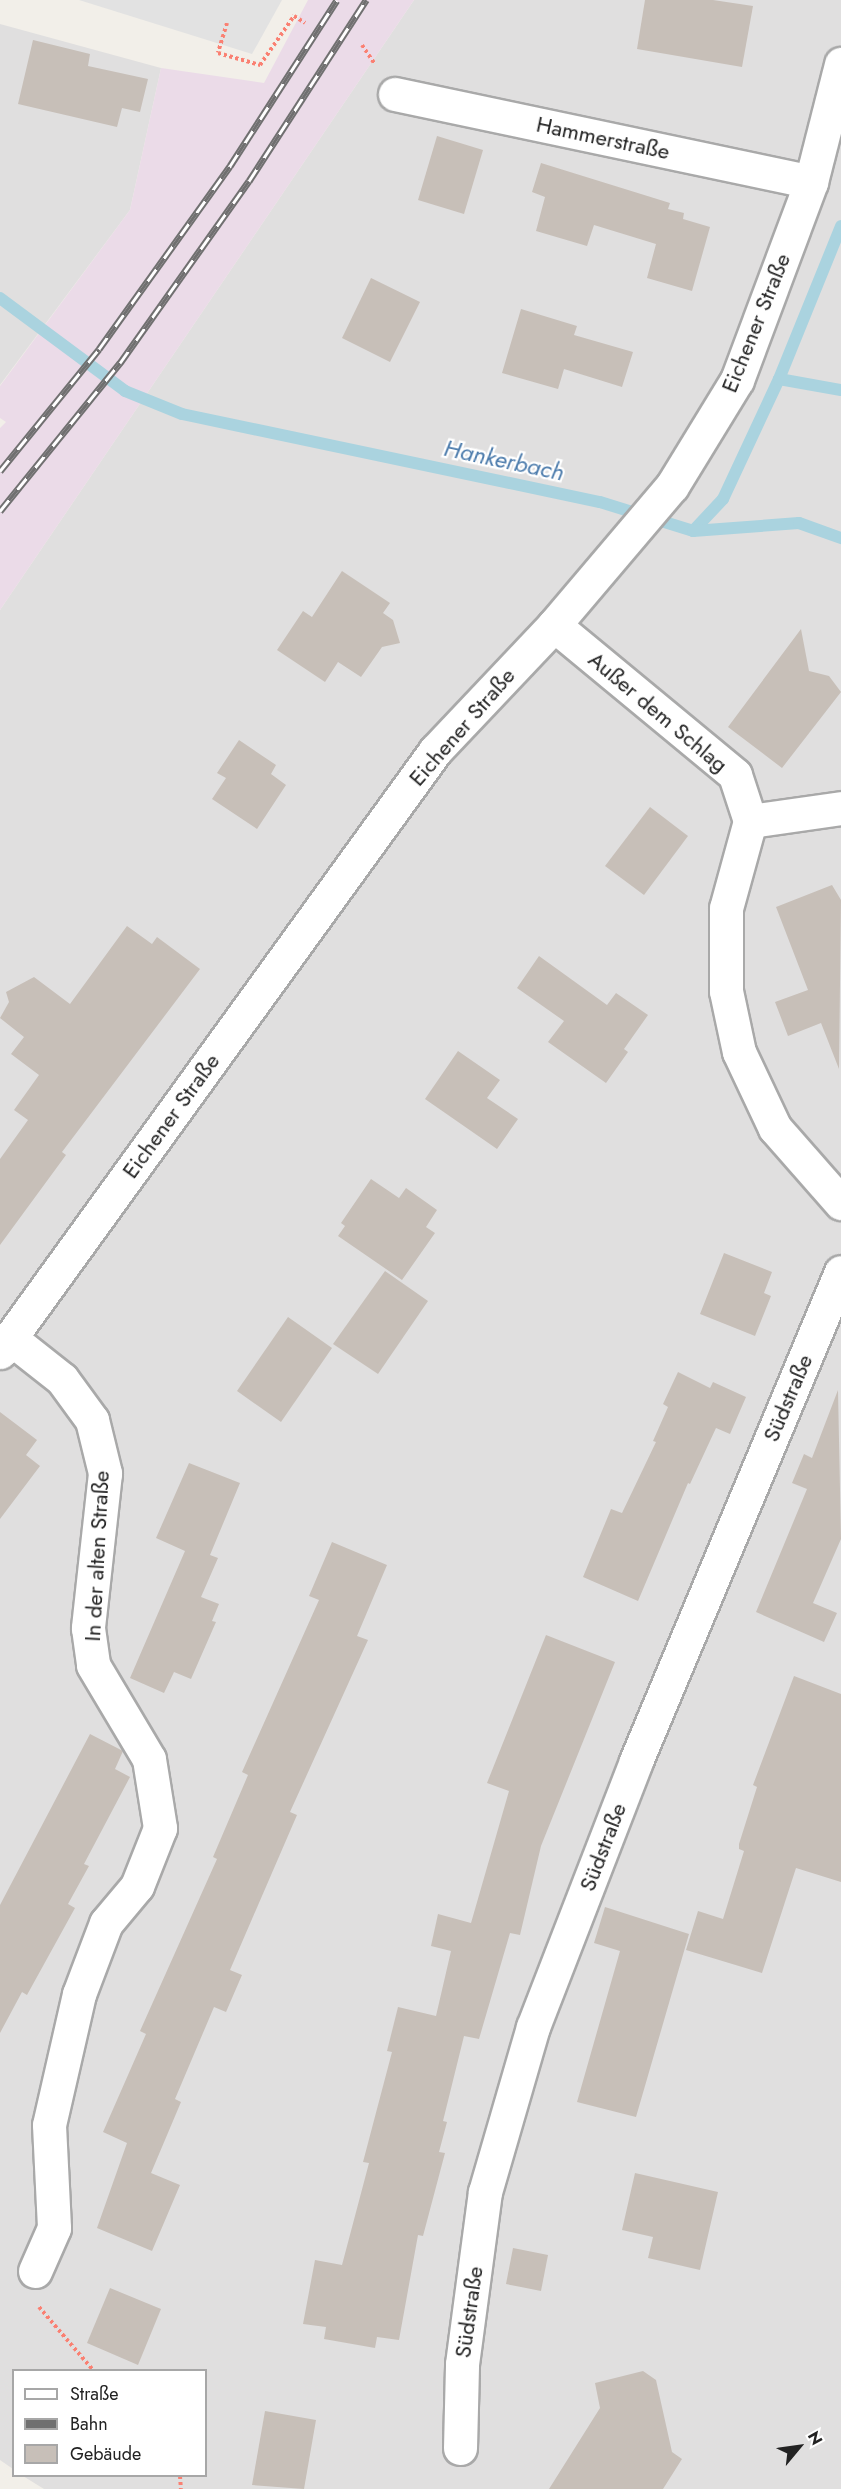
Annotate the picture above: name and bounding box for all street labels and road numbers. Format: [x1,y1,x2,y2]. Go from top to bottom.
street label: Hammerstraße [534,111,672,165]
street label: Eichener Straße [716,250,796,396]
street label: Außer dem Schlag [583,646,733,778]
street label: Eichener Straße [404,663,520,791]
street label: Eichener Straße [117,1049,225,1183]
street label: Südstraße [758,1350,818,1446]
street label: In der alten Straße [79,1470,115,1642]
street label: Südstraße [574,1799,632,1895]
street label: Südstraße [450,2265,488,2359]

